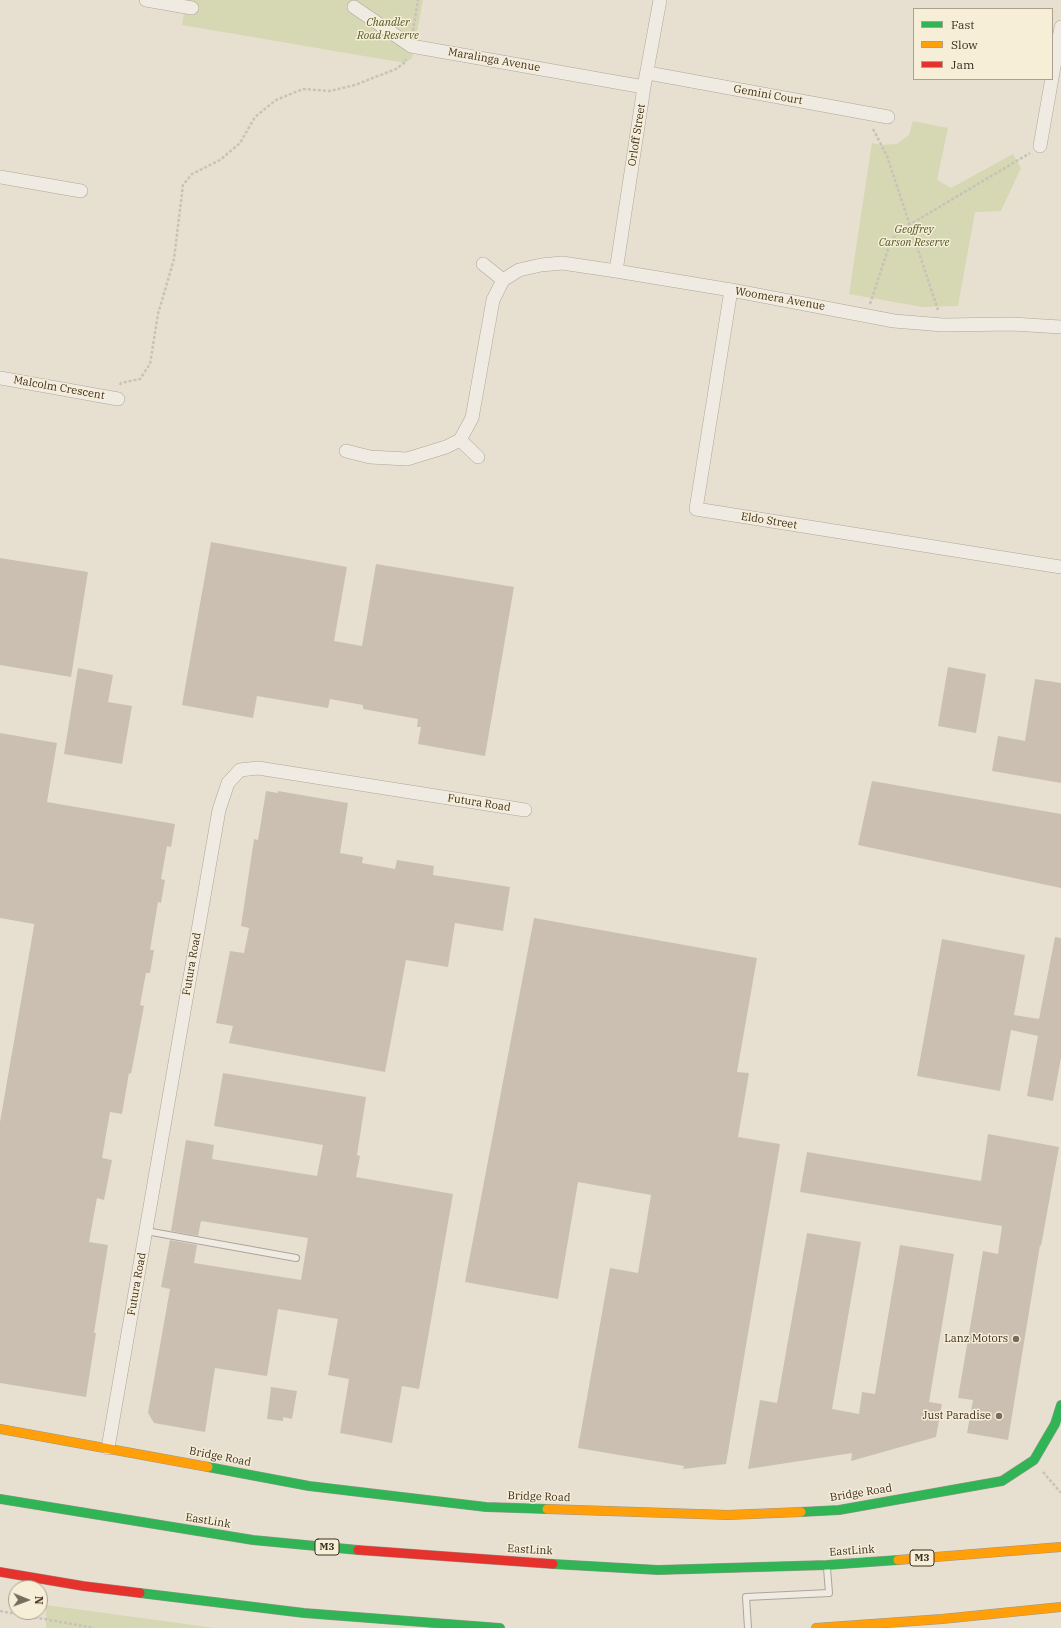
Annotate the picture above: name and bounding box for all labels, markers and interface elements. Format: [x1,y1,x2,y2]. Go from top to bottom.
legend [913,8,1053,80]
park label: Chandler Road Reserve [357,16,419,42]
text: Fast [951,17,975,32]
text: Slow [951,37,978,52]
street label: Maralinga Avenue [447,45,541,75]
text: Jam [951,57,974,72]
street label: Gemini Court [733,82,803,108]
street label: Orloff Street [626,103,648,167]
park label: Geoffrey Carson Reserve [879,223,949,249]
street label: Woomera Avenue [734,285,826,313]
street label: Malcolm Crescent [12,373,106,403]
street label: Eldo Street [740,510,798,532]
street label: Futura Road [446,791,512,815]
street label: Futura Road [180,931,204,997]
street label: Futura Road [125,1251,149,1317]
place label: Lanz Motors [944,1332,1008,1346]
marker: Lanz Motors [1011,1334,1021,1344]
place label: Just Paradise [922,1409,991,1423]
marker: Just Paradise [994,1411,1004,1421]
street label: Bridge Road [188,1445,252,1469]
street label: Bridge Road [829,1482,893,1504]
street label: Bridge Road [507,1489,571,1505]
street label: EastLink [184,1511,232,1531]
road number: M3 [315,1539,339,1555]
street label: EastLink [507,1542,553,1558]
street label: EastLink [829,1543,875,1559]
road number: M3 [910,1550,934,1566]
north arrow [8,1580,48,1620]
text: N [32,1596,46,1605]

